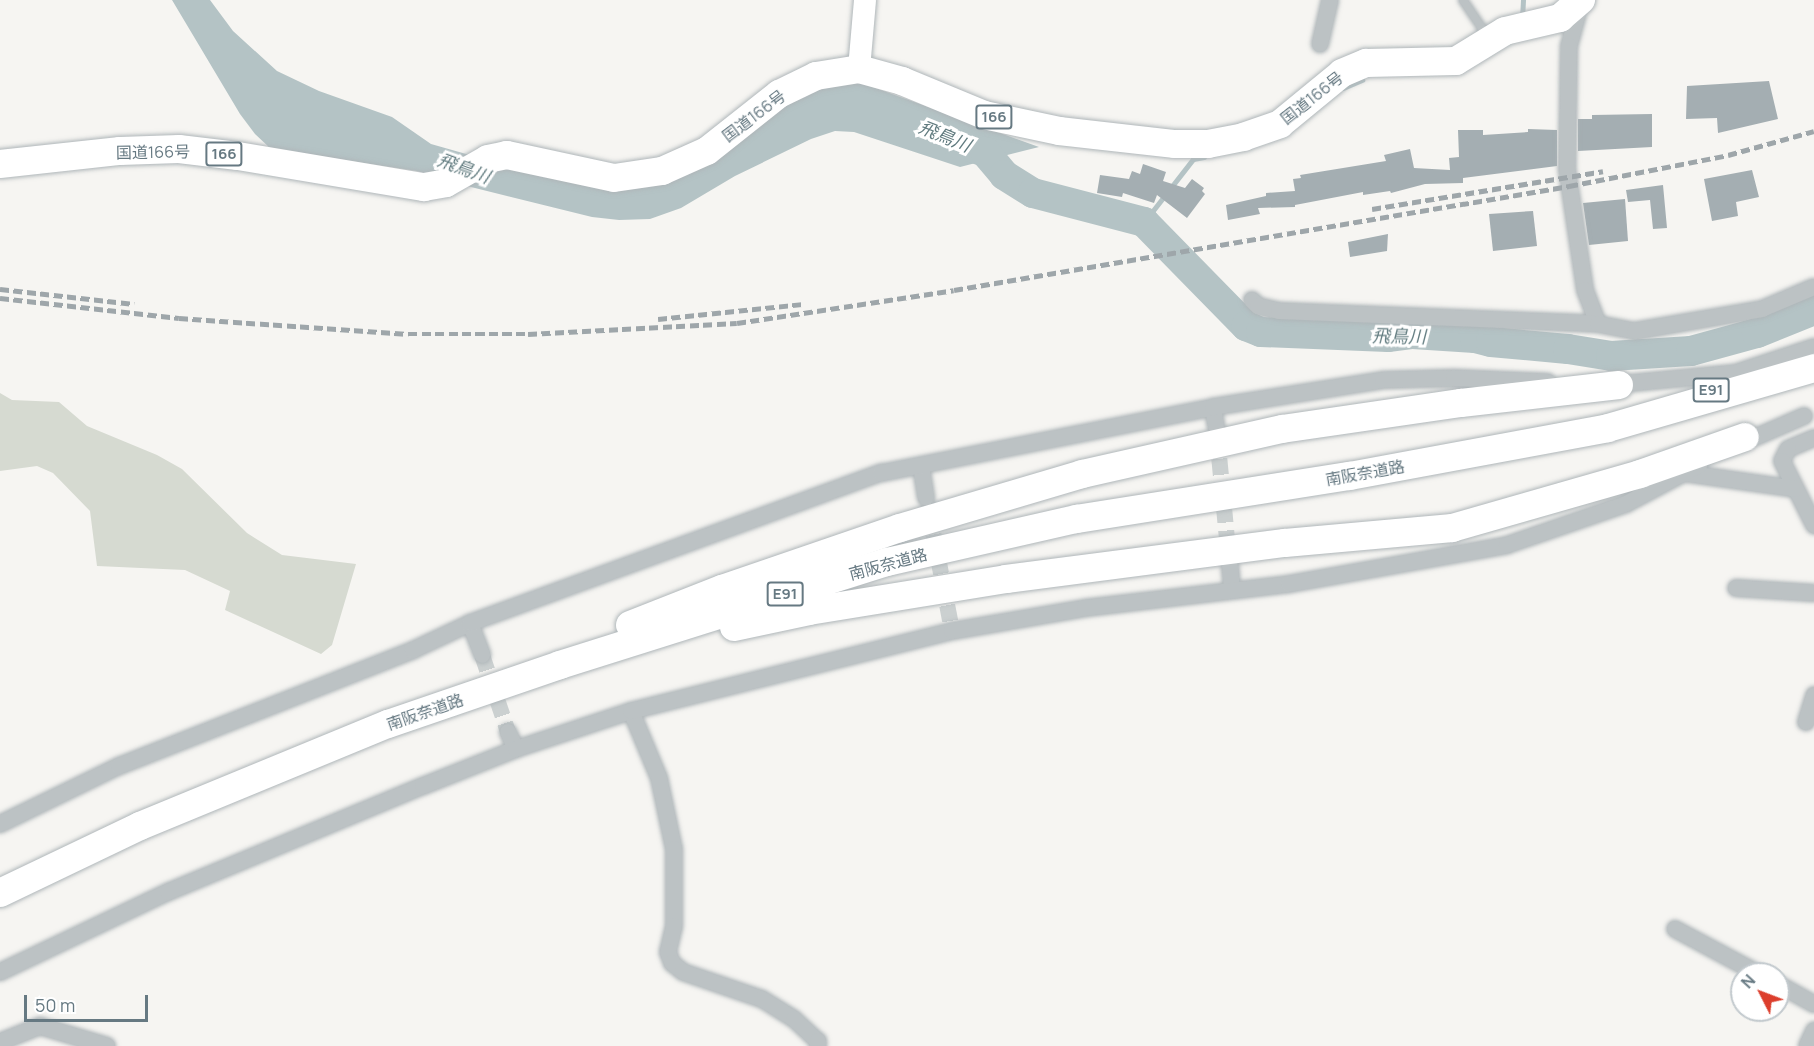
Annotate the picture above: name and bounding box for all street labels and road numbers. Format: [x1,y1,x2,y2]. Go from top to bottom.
street label: 国道166号 [1277,68,1347,128]
street label: 国道166号 [719,86,789,146]
road number: 166 [974,105,1014,129]
street label: 国道166号 [116,142,190,162]
road number: 166 [204,142,244,166]
road number: E91 [1692,378,1730,402]
street label: 南阪奈道路 [1324,457,1406,489]
street label: 南阪奈道路 [847,544,929,584]
road number: E91 [766,582,804,606]
street label: 南阪奈道路 [384,690,466,734]

